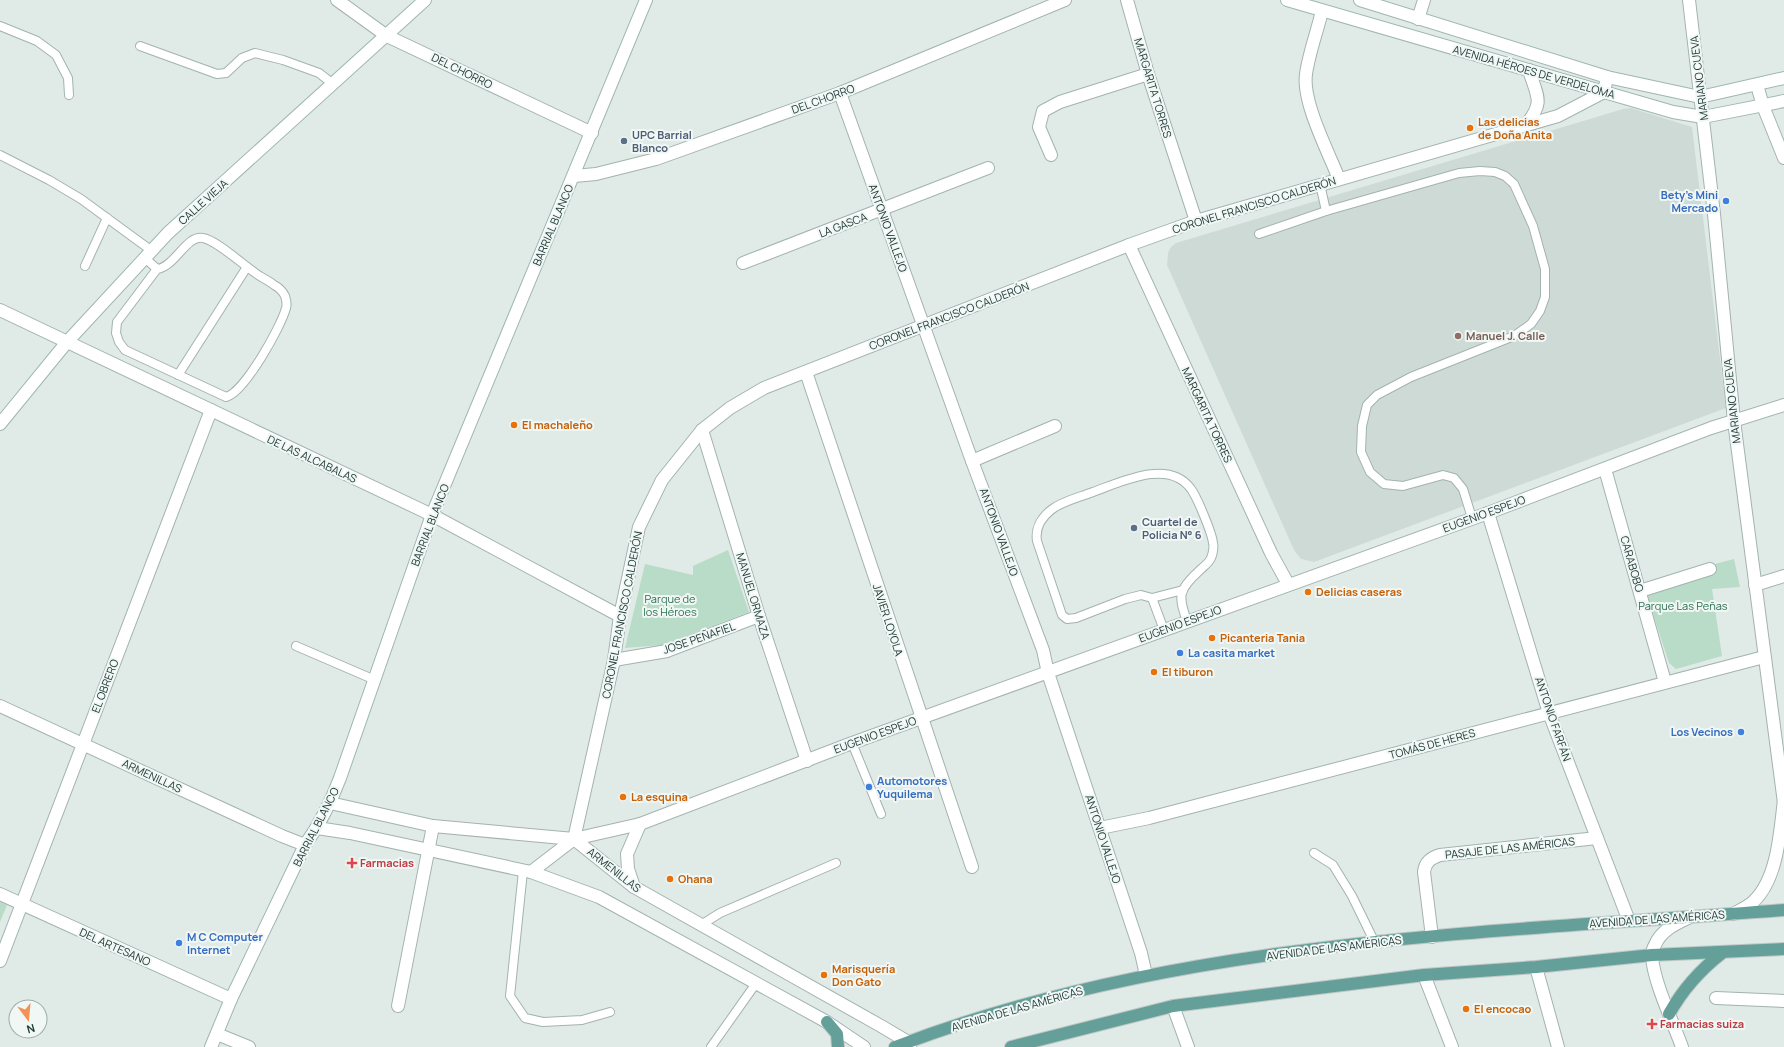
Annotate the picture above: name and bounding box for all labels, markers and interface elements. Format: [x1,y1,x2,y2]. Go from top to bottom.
street label: MARIANO CUEVA [1686,35,1711,121]
street label: MARGARITA TORRES [1131,36,1176,140]
street label: AVENIDA HÉROES DE VERDELOMA [1451,41,1617,102]
street label: DEL CHORRO [429,49,495,92]
street label: DEL CHORRO [789,80,856,117]
place label: Las delicias de Doña Anita [1478,114,1552,142]
marker: Las delicias de Doña Anita [1465,123,1475,133]
place label: UPC Barrial Blanco [632,127,692,155]
marker: UPC Barrial Blanco [619,136,629,146]
street label: CORONEL FRANCISCO CALDERÓN [1170,172,1337,237]
street label: CALLE VIEJA [175,175,231,228]
street label: BARRIAL BLANCO [529,182,576,268]
street label: ANTONIO VALLEJO [866,182,911,274]
place label: Bety's Mini Mercado [1661,187,1718,215]
marker: Bety's Mini Mercado [1721,196,1731,206]
street label: LA GASCA [817,208,869,241]
street label: CORONEL FRANCISCO CALDERÓN [867,278,1031,353]
place label: Manuel J. Calle [1466,328,1546,343]
marker: Manuel J. Calle [1453,331,1463,341]
street label: MARIANO CUEVA [1720,358,1743,444]
street label: MARGARITA TORRES [1179,365,1236,465]
place label: El machaleño [522,417,593,432]
marker: El machaleño [509,420,519,430]
street label: DE LAS ALCABALAS [265,431,360,486]
street label: BARRIAL BLANCO [407,481,452,568]
street label: ANTONIO VALLEJO [977,486,1022,578]
street label: EUGENIO ESPEJO [1440,492,1527,535]
place label: Cuartel de Policia N° 6 [1142,514,1202,542]
marker: Cuartel de Policia N° 6 [1129,523,1139,533]
street label: CORONEL FRANCISCO CALDERÓN [598,530,645,700]
street label: CARABOBO [1617,534,1648,594]
street label: MANUEL ORMAZA [733,551,774,641]
street label: JAVIER LOYOLA [870,582,907,658]
place label: Delicias caseras [1316,584,1402,599]
marker: Delicias caseras [1303,587,1313,597]
park label: Parque de los Héroes [643,591,697,619]
park label: Parque Las Peñas [1638,598,1728,613]
street label: EUGENIO ESPEJO [1136,602,1223,645]
street label: JOSE PEÑAFIEL [661,618,737,657]
place label: Picanteria Tania [1220,630,1305,645]
marker: Picanteria Tania [1207,633,1217,643]
place label: La casita market [1188,645,1275,660]
marker: La casita market [1175,648,1185,658]
street label: EL OBRERO [87,657,122,715]
place label: El tiburon [1162,664,1213,679]
marker: El tiburon [1149,667,1159,677]
street label: ANTONIO FARFÁN [1532,675,1575,763]
street label: EUGENIO ESPEJO [831,713,918,756]
place label: Los Vecinos [1671,724,1733,739]
street label: TOMÁS DE HERES [1387,725,1477,762]
marker: Los Vecinos [1736,727,1746,737]
street label: ARMENILLAS [120,755,185,796]
place label: Automotores Yuquilema [877,773,947,801]
marker: Automotores Yuquilema [864,782,874,792]
street label: BARRIAL BLANCO [289,785,342,869]
place label: La esquina [631,789,688,804]
marker: La esquina [618,792,628,802]
street label: ANTONIO VALLEJO [1082,792,1125,885]
street label: PASAJE DE LAS AMÉRICAS [1444,833,1576,862]
street label: ARMENILLAS [584,844,644,895]
place label: Farmacias [360,855,414,870]
marker: Farmacias [347,858,357,868]
place label: Ohana [678,871,713,886]
marker: Ohana [665,874,675,884]
street label: AVENIDA DE LAS AMÉRICAS [1589,906,1725,931]
street label: DEL ARTESANO [77,924,153,969]
place label: M C Computer Internet [187,929,263,957]
street label: AVENIDA DE LAS AMÉRICAS [1266,932,1403,963]
marker: M C Computer Internet [174,938,184,948]
place label: Marisquería Don Gato [832,961,895,989]
marker: Marisquería Don Gato [819,970,829,980]
street label: AVENIDA DE LAS AMÉRICAS [949,983,1084,1034]
north arrow [8,999,48,1039]
place label: El encocao [1474,1001,1532,1016]
marker: El encocao [1461,1004,1471,1014]
place label: Farmacias suiza [1660,1016,1744,1031]
marker: Farmacias suiza [1647,1019,1657,1029]
text: N [25,1021,37,1037]

